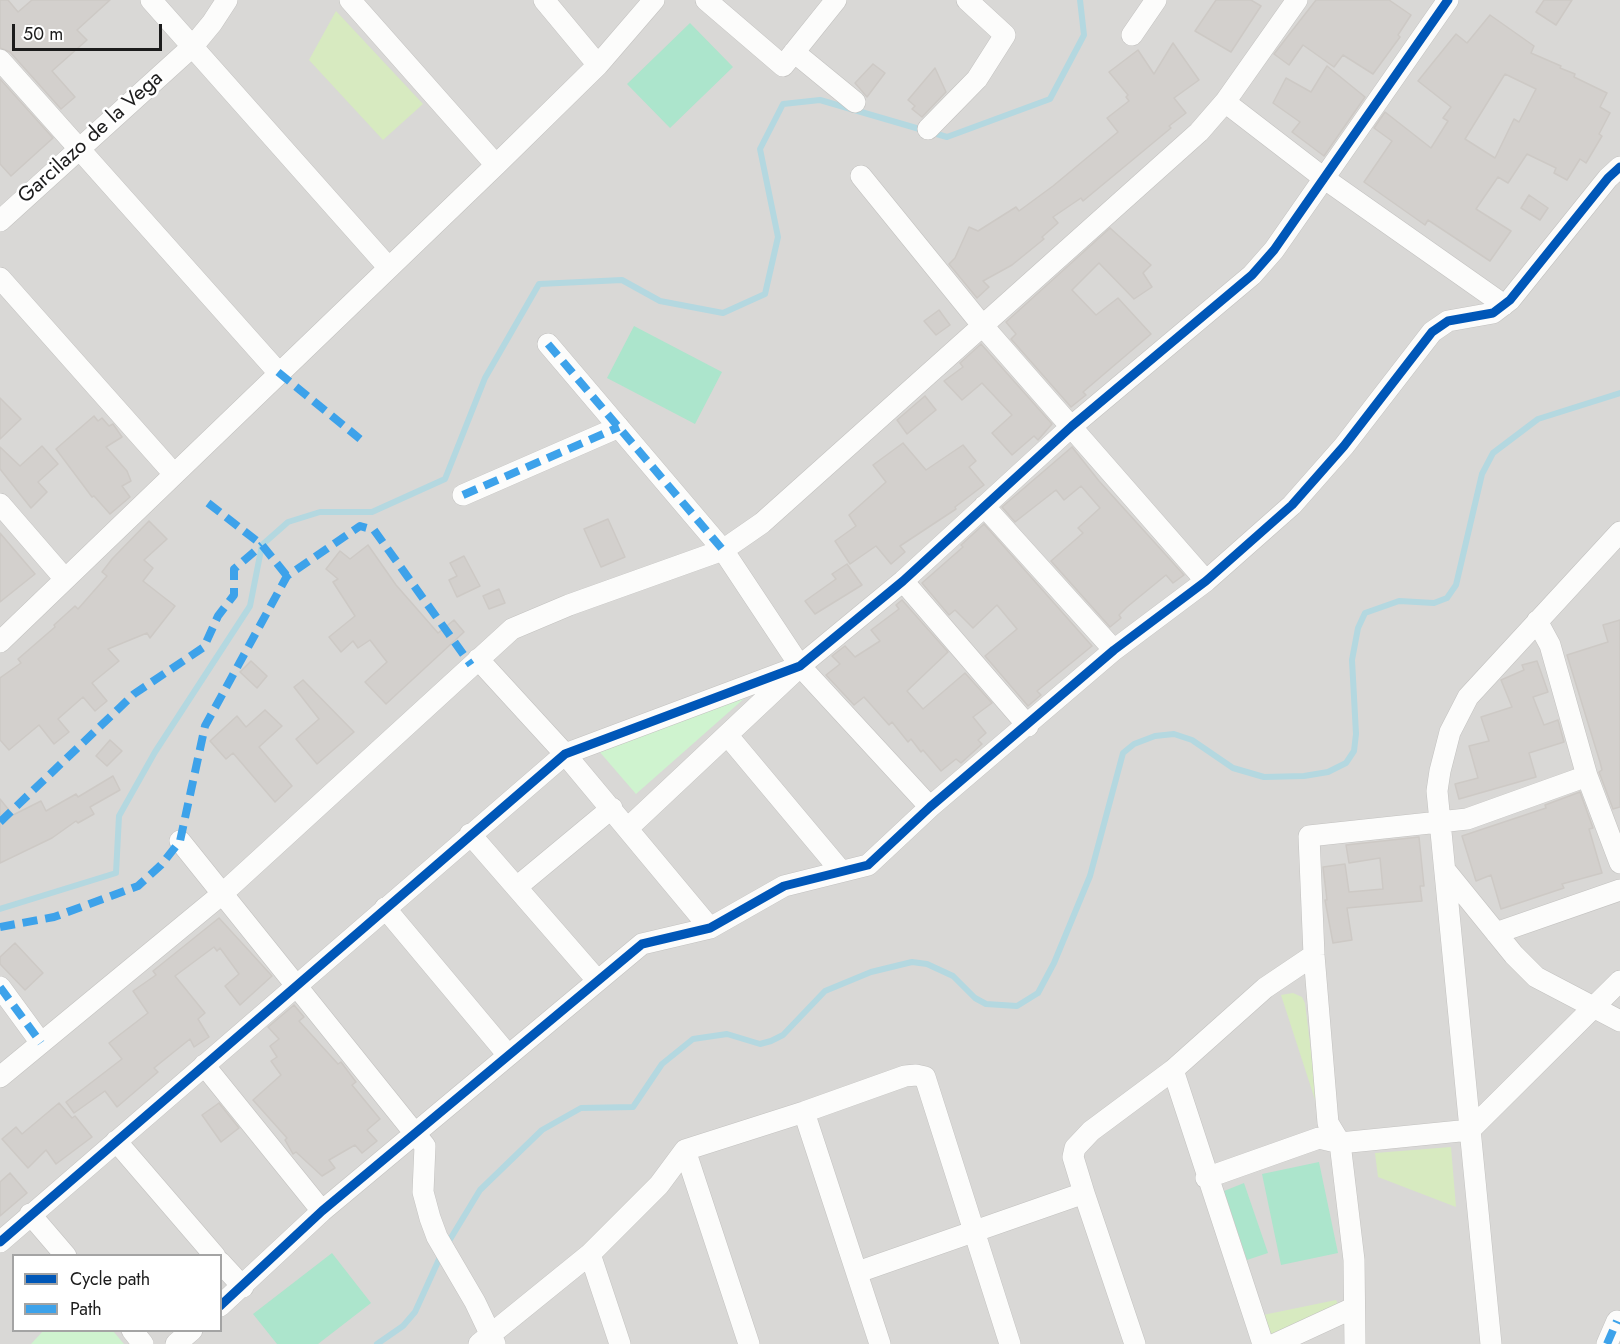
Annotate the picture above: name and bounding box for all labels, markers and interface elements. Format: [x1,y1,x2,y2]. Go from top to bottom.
scale bar [15,12,165,50]
text: 50 m [23,21,63,47]
street label: Garcilazo de la Vega [13,66,169,210]
legend [12,1254,222,1332]
text: Cycle path [70,1266,150,1292]
text: Path [70,1296,102,1322]

